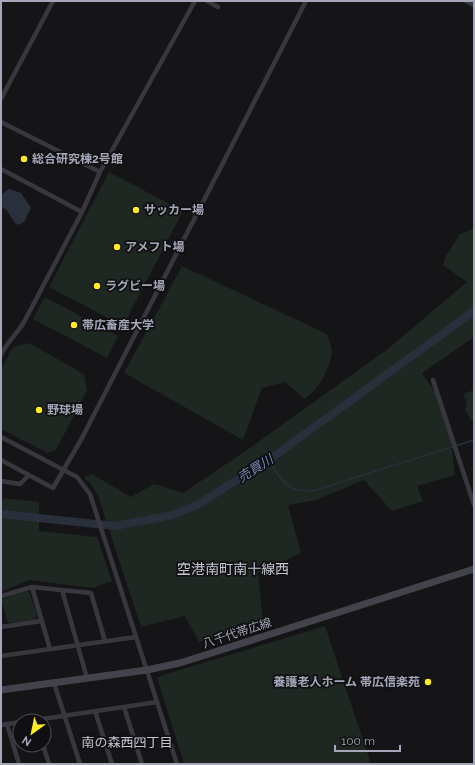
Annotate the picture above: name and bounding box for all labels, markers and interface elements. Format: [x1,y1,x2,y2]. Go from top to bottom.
place label: 総合研究棟2号館 [32,152,123,166]
marker: 総合研究棟2号館 [19,154,29,164]
place label: サッカー場 [144,203,204,217]
marker: サッカー場 [131,205,141,215]
place label: アメフト場 [125,240,184,254]
marker: アメフト場 [112,242,122,252]
place label: ラグビー場 [105,279,165,293]
marker: ラグビー場 [92,281,102,291]
place label: 帯広畜産大学 [82,318,154,332]
marker: 帯広畜産大学 [69,320,79,330]
place label: 野球場 [47,403,83,417]
marker: 野球場 [34,405,44,415]
water label: 売買川 [235,450,277,485]
district label: 空港南町南十線西 [177,561,289,577]
street label: 八千代帯広線 [201,615,273,651]
place label: 養護老人ホーム 帯広信楽苑 [273,675,420,689]
marker: 養護老人ホーム 帯広信楽苑 [423,677,433,687]
north arrow [12,713,52,753]
scale bar [335,727,400,753]
text: N [20,733,34,749]
text: 100 m [341,734,375,748]
district label: 南の森西四丁目 [81,735,173,750]

